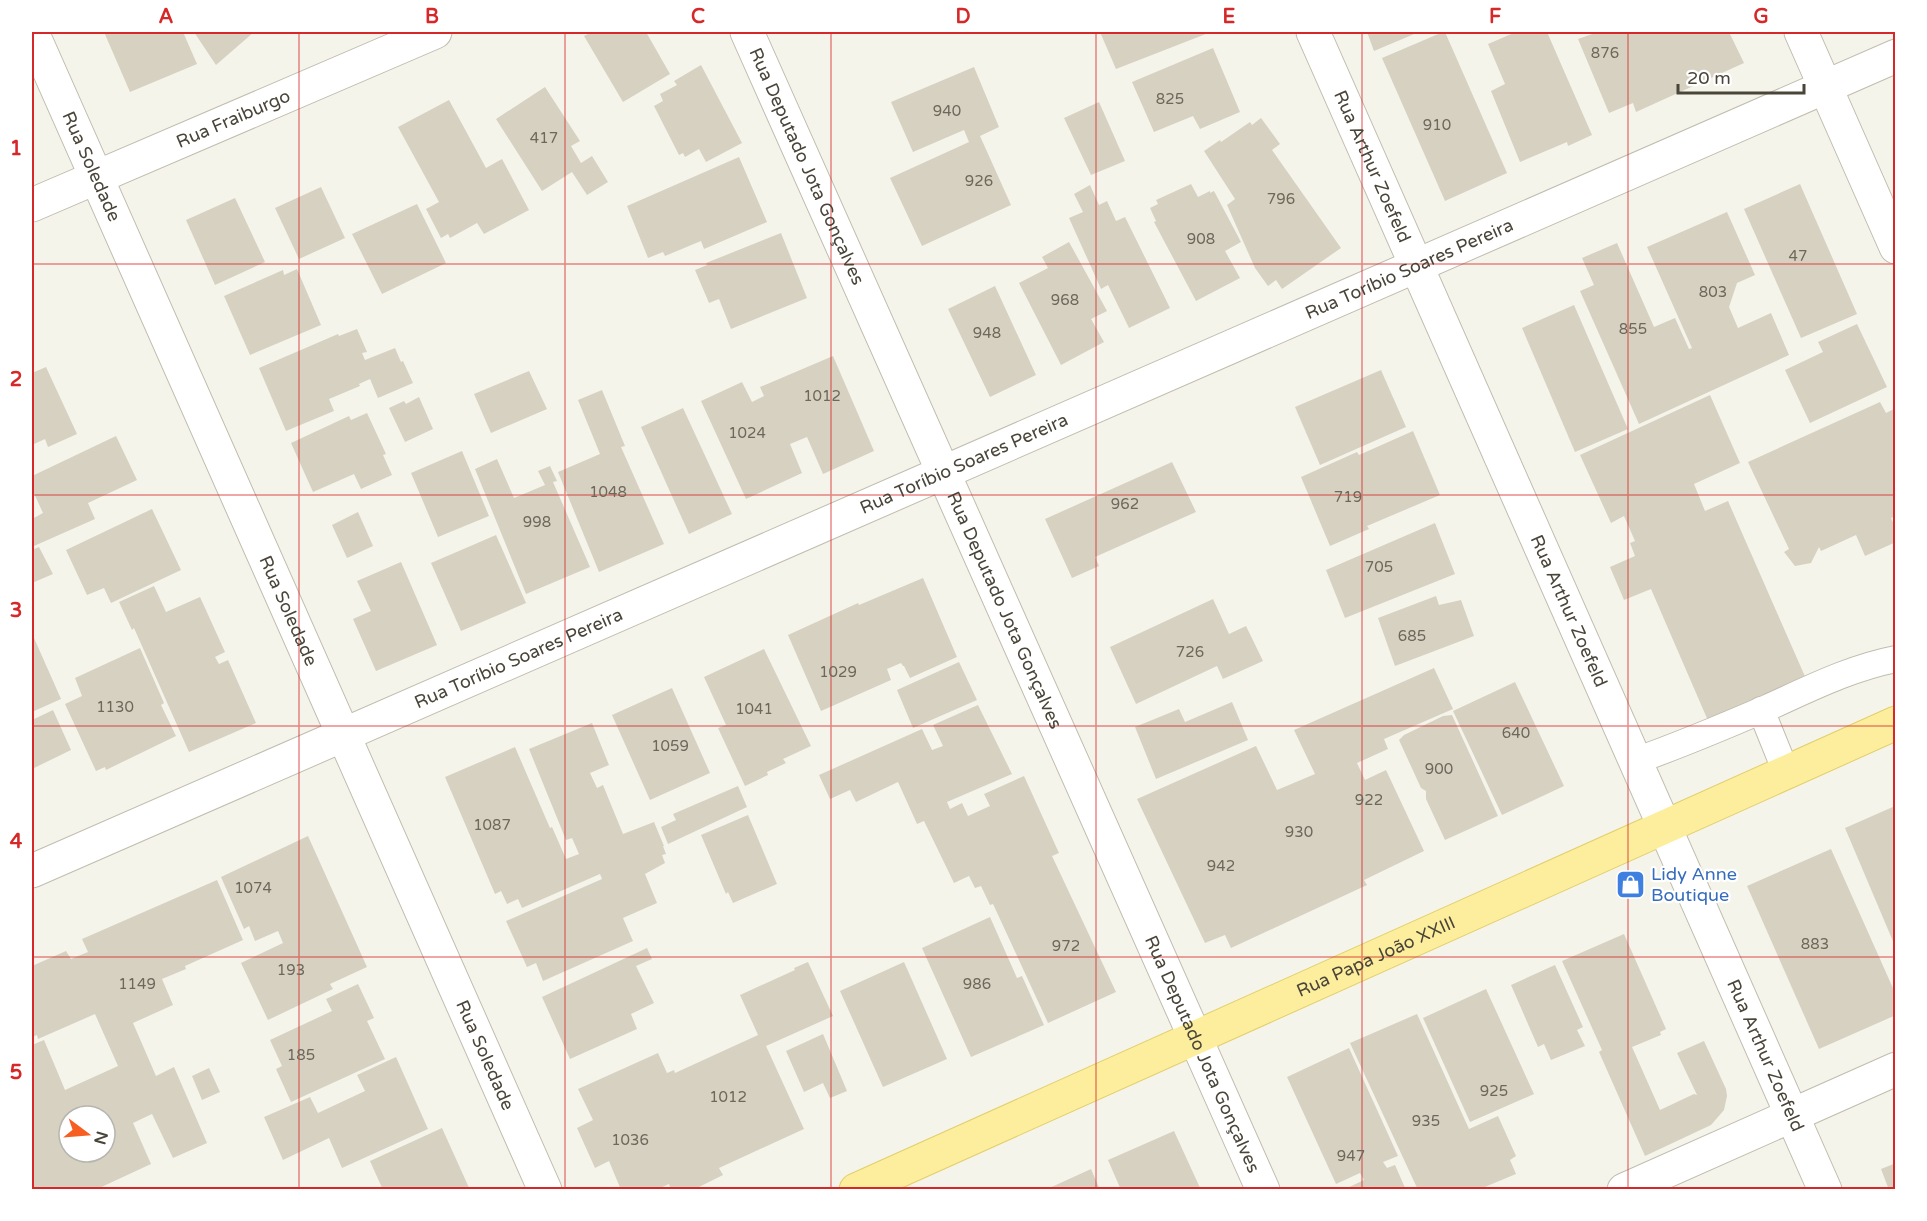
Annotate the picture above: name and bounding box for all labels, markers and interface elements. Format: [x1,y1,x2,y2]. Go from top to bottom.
text: A [159,5,174,29]
text: B [425,5,439,29]
text: C [691,5,705,29]
text: D [955,5,971,29]
text: E [1223,5,1236,29]
text: F [1489,5,1501,29]
text: G [1753,5,1769,29]
street label: Rua Deputado Jota Gonçalves [744,44,869,288]
house number: 876 [1591,44,1619,62]
scale bar [1678,57,1804,95]
text: 20 m [1687,67,1731,89]
street label: Rua Fraiburgo [173,84,294,153]
street label: Rua Arthur Zoefeld [1329,87,1416,246]
house number: 825 [1156,90,1184,108]
house number: 940 [933,102,961,120]
street label: Rua Soledade [58,108,126,225]
house number: 910 [1423,116,1451,134]
house number: 417 [530,129,558,147]
text: 1 [10,137,22,161]
house number: 926 [965,172,993,190]
house number: 796 [1267,190,1295,208]
street label: Rua Toríbio Soares Pereira [1302,214,1517,324]
house number: 908 [1187,230,1215,248]
house number: 47 [1789,247,1807,265]
house number: 803 [1699,283,1727,301]
house number: 968 [1051,291,1079,309]
house number: 855 [1619,320,1647,338]
house number: 948 [973,324,1001,342]
text: 2 [10,368,22,392]
house number: 1012 [803,387,841,405]
street label: Rua Toríbio Soares Pereira [856,408,1071,519]
house number: 1024 [728,424,766,442]
house number: 1048 [589,483,627,501]
street label: Rua Deputado Jota Gonçalves [942,488,1067,732]
house number: 719 [1334,488,1362,506]
house number: 962 [1111,495,1139,513]
house number: 998 [523,513,551,531]
street label: Rua Arthur Zoefeld [1526,531,1612,690]
street label: Rua Soledade [254,552,322,669]
house number: 705 [1365,558,1393,576]
text: 3 [10,599,22,623]
street label: Rua Toríbio Soares Pereira [411,603,626,713]
house number: 685 [1398,627,1426,645]
house number: 726 [1176,643,1204,661]
house number: 1029 [819,663,857,681]
house number: 1130 [96,698,134,716]
house number: 1041 [735,700,773,718]
house number: 640 [1502,724,1530,742]
house number: 1059 [651,737,689,755]
house number: 900 [1425,760,1453,778]
house number: 922 [1355,791,1383,809]
house number: 1087 [473,816,511,834]
house number: 930 [1285,823,1313,841]
text: 4 [10,830,23,854]
house number: 942 [1207,857,1235,875]
place label: Lidy Anne Boutique [1651,863,1737,906]
shop icon: Lidy Anne Boutique [1614,868,1646,900]
house number: 1074 [234,879,272,897]
street label: Rua Papa João XXIII [1293,911,1459,1002]
street label: Rua Deputado Jota Gonçalves [1140,932,1265,1176]
house number: 883 [1801,935,1829,953]
house number: 972 [1052,937,1080,955]
house number: 193 [277,961,305,979]
house number: 1149 [118,975,156,993]
house number: 986 [963,975,991,993]
street label: Rua Arthur Zoefeld [1722,976,1809,1135]
street label: Rua Soledade [451,997,519,1114]
house number: 185 [287,1046,315,1064]
text: 5 [10,1061,22,1085]
house number: 925 [1480,1082,1508,1100]
house number: 1012 [709,1088,747,1106]
north arrow [57,1104,117,1164]
house number: 935 [1412,1112,1440,1130]
text: N [89,1129,112,1147]
house number: 1036 [611,1131,649,1149]
house number: 947 [1337,1147,1365,1165]

